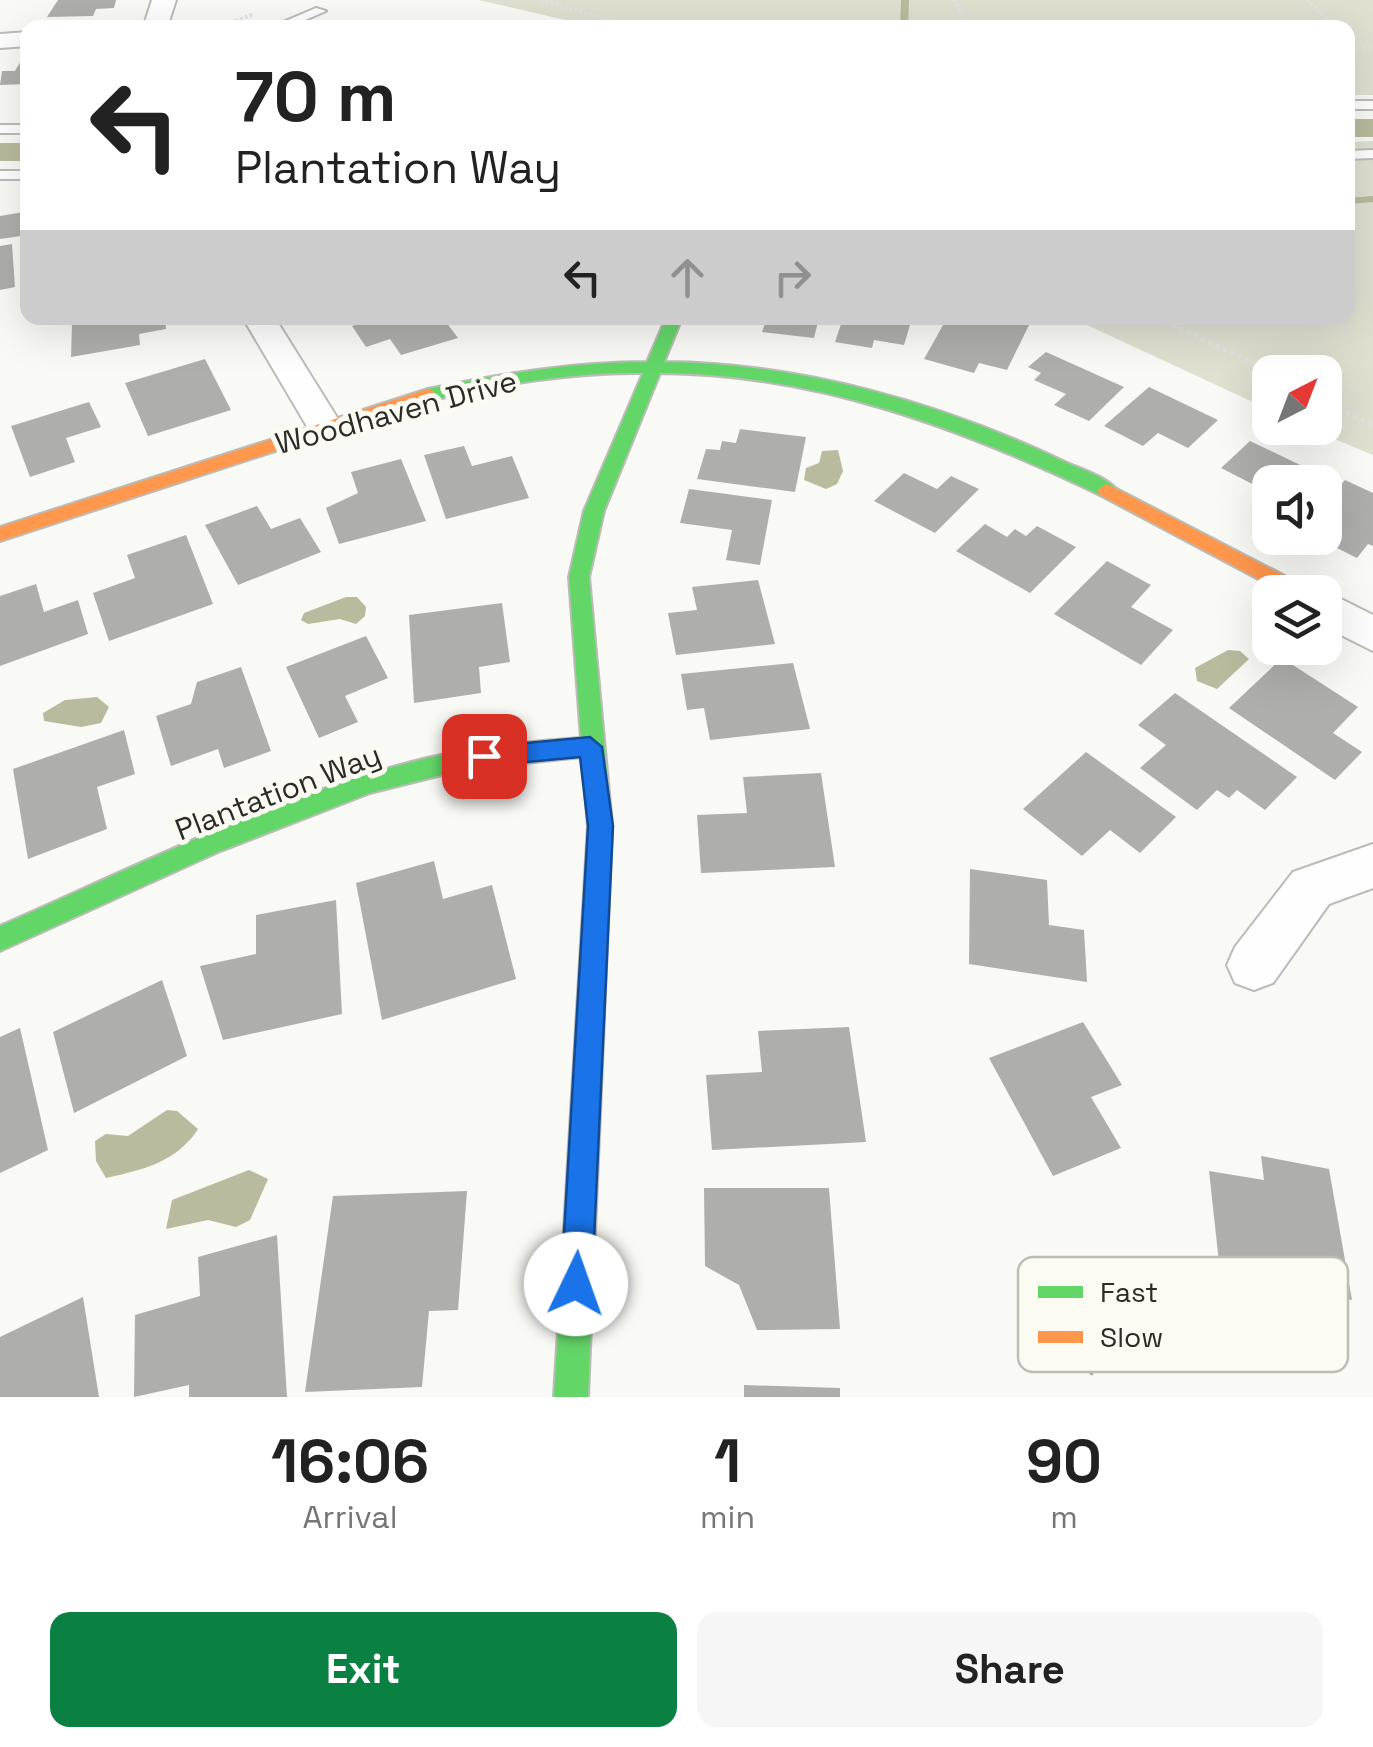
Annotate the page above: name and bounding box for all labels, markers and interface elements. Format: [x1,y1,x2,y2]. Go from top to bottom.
text: 70 m [235,52,396,141]
icon: left [70,60,200,190]
text: Plantation Way [235,139,561,196]
icon: left [555,250,610,305]
icon: ahead [660,250,715,305]
icon: right [765,250,820,305]
north arrow [1252,355,1342,445]
map controls [1252,355,1342,665]
street label: Woodhaven Drive [271,361,521,463]
button: sound [1252,465,1342,555]
button: layers [1252,575,1342,665]
pin [442,714,527,799]
icon: arrive [457,729,512,784]
street label: Plantation Way [170,735,386,849]
position arrow [524,1232,628,1336]
legend [1018,1257,1348,1372]
text: Fast [1100,1274,1158,1310]
text: Slow [1100,1319,1163,1355]
text: 16:06 [271,1423,429,1500]
text: 1 [714,1423,741,1500]
text: 90 [1026,1423,1102,1500]
text: Arrival [302,1497,398,1537]
text: min [700,1497,755,1537]
text: m [1050,1497,1078,1537]
button: Exit [50,1612,677,1727]
button: Share [697,1612,1323,1727]

